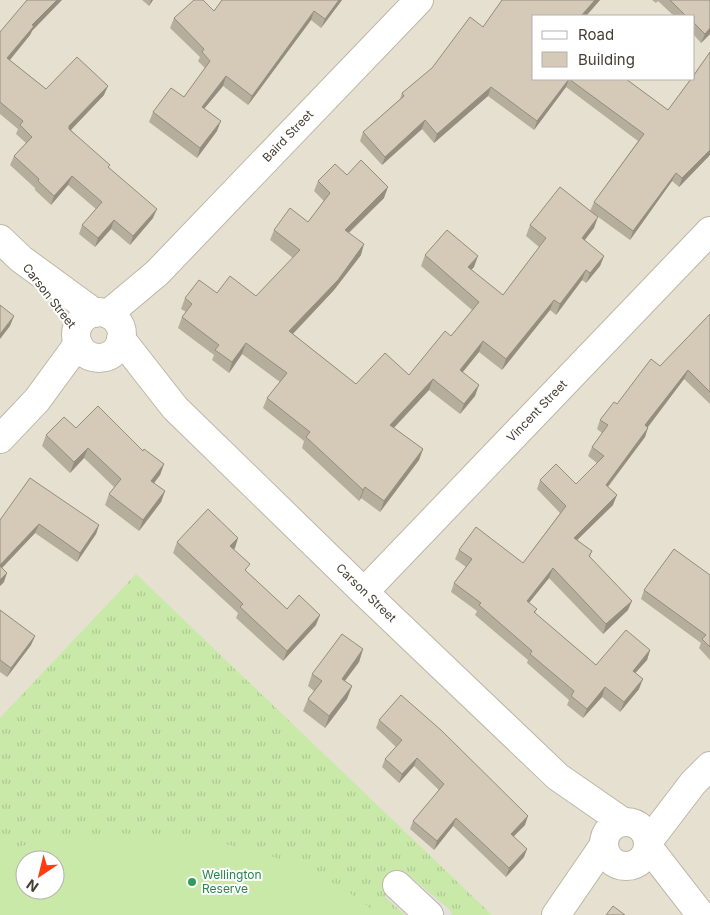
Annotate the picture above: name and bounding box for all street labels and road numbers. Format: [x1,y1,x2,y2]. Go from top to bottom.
street label: Baird Street [259,107,316,165]
street label: Carson Street [20,260,79,331]
street label: Vincent Street [503,376,570,445]
street label: Carson Street [333,560,400,625]

